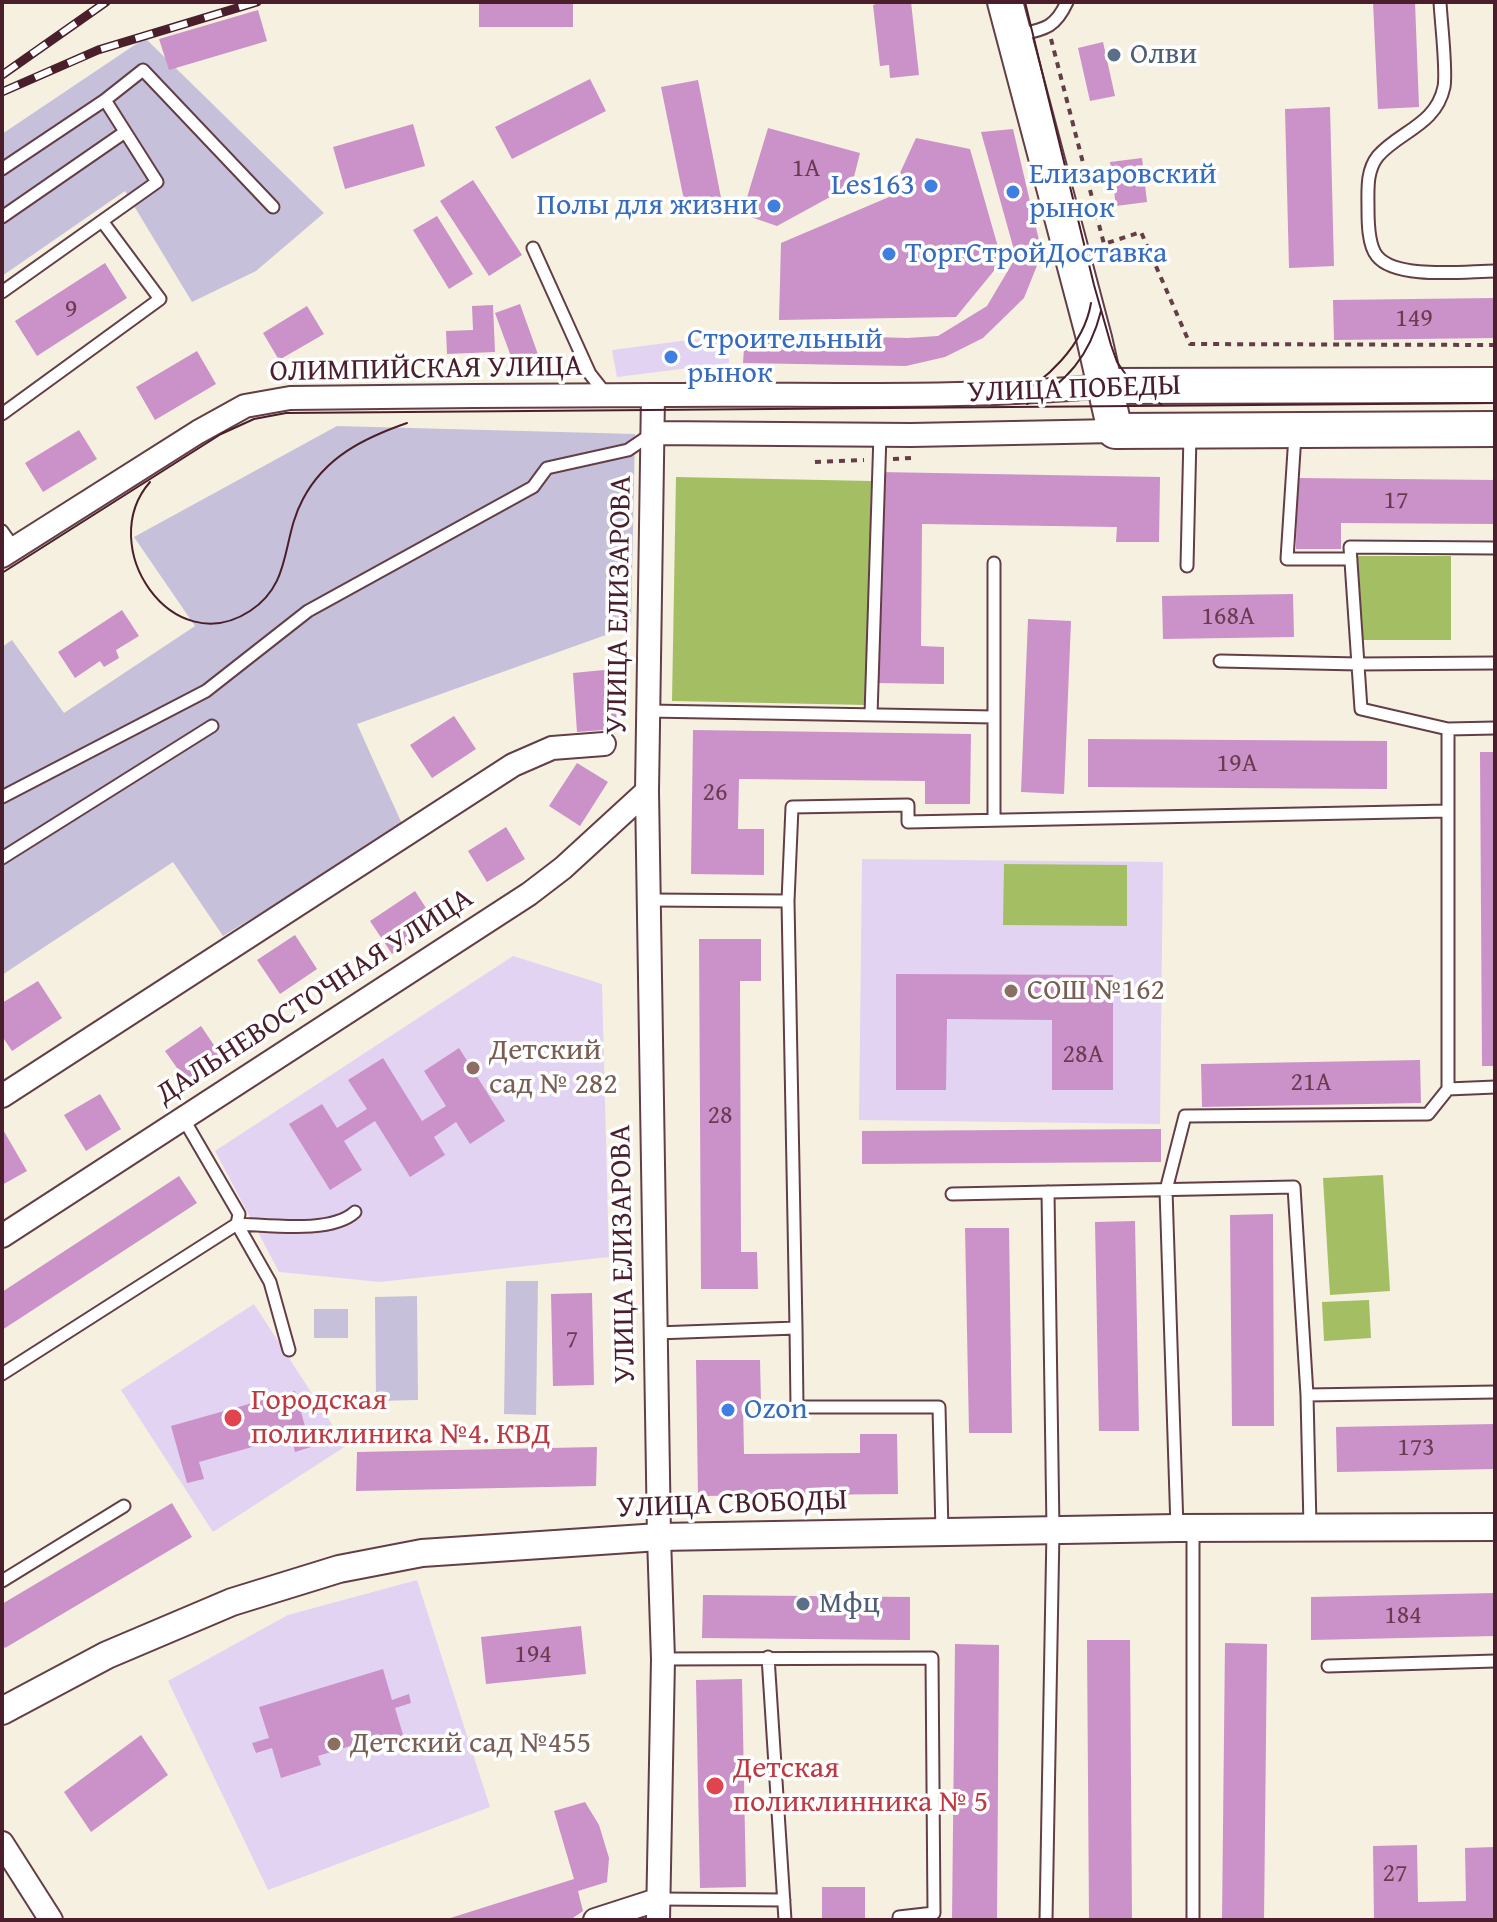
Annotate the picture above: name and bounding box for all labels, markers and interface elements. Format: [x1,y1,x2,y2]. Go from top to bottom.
place label: Олви [1130,37,1197,73]
marker: Олви [1105,46,1123,64]
house number: 1А [792,153,820,185]
place label: Елизаровский рынок [1029,157,1217,228]
place label: Les163 [831,168,915,204]
marker: Les163 [922,177,940,195]
marker: Елизаровский рынок [1004,183,1022,201]
place label: Полы для жизни [537,188,758,224]
marker: Полы для жизни [765,197,783,215]
place label: ТоргСтройДоставка [905,236,1167,272]
marker: ТоргСтройДоставка [880,245,898,263]
house number: 9 [65,294,77,326]
house number: 149 [1395,303,1433,335]
place label: Строительный рынок [687,322,883,392]
marker: Строительный рынок [662,348,680,366]
street label: ОЛИМПИЙСКАЯ УЛИЦА [269,349,583,391]
street label: УЛИЦА ПОБЕДЫ [967,368,1181,412]
street label: УЛИЦА ЕЛИЗАРОВА [600,475,640,735]
house number: 17 [1383,485,1409,517]
house number: 168А [1201,601,1255,633]
house number: 19А [1217,748,1257,780]
house number: 26 [702,777,728,809]
street label: ДАЛЬНЕВОСТОЧНАЯ УЛИЦА [150,881,480,1113]
place label: СОШ №162 [1027,973,1165,1009]
marker: СОШ №162 [1002,982,1020,1000]
place label: Детский сад № 282 [489,1033,618,1104]
house number: 28А [1063,1039,1103,1071]
marker: Детский сад № 282 [464,1059,482,1077]
house number: 21А [1291,1067,1331,1099]
house number: 28 [707,1100,733,1132]
street label: УЛИЦА ЕЛИЗАРОВА [604,1124,644,1384]
house number: 7 [566,1324,578,1356]
place label: Городская поликлиника №4. КВД [251,1383,551,1454]
place label: Ozon [744,1392,808,1428]
marker: Ozon [719,1401,737,1419]
marker: Городская поликлиника №4. КВД [222,1407,244,1429]
house number: 173 [1397,1432,1435,1464]
street label: УЛИЦА СВОБОДЫ [616,1483,848,1527]
place label: Мфц [819,1586,880,1622]
marker: Мфц [794,1595,812,1613]
house number: 184 [1384,1600,1422,1632]
house number: 194 [514,1639,552,1671]
place label: Детский сад №455 [350,1726,591,1762]
marker: Детский сад №455 [325,1735,343,1753]
place label: Детская поликлинника № 5 [733,1751,988,1822]
marker: Детская поликлинника № 5 [704,1775,726,1797]
house number: 27 [1382,1858,1408,1890]

